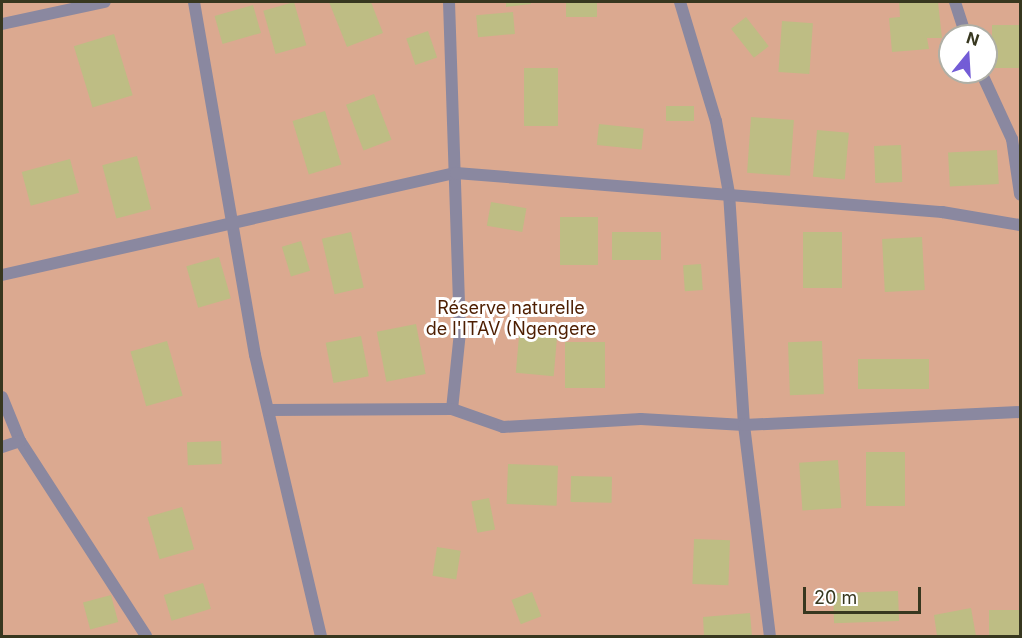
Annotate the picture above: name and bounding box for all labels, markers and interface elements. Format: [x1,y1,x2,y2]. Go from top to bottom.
north arrow [938,24,998,84]
text: N [964,27,982,50]
park label: Réserve naturelle de l'ITAV (Ngengere [426,298,596,340]
scale bar [806,575,924,613]
text: 20 m [814,587,857,608]

